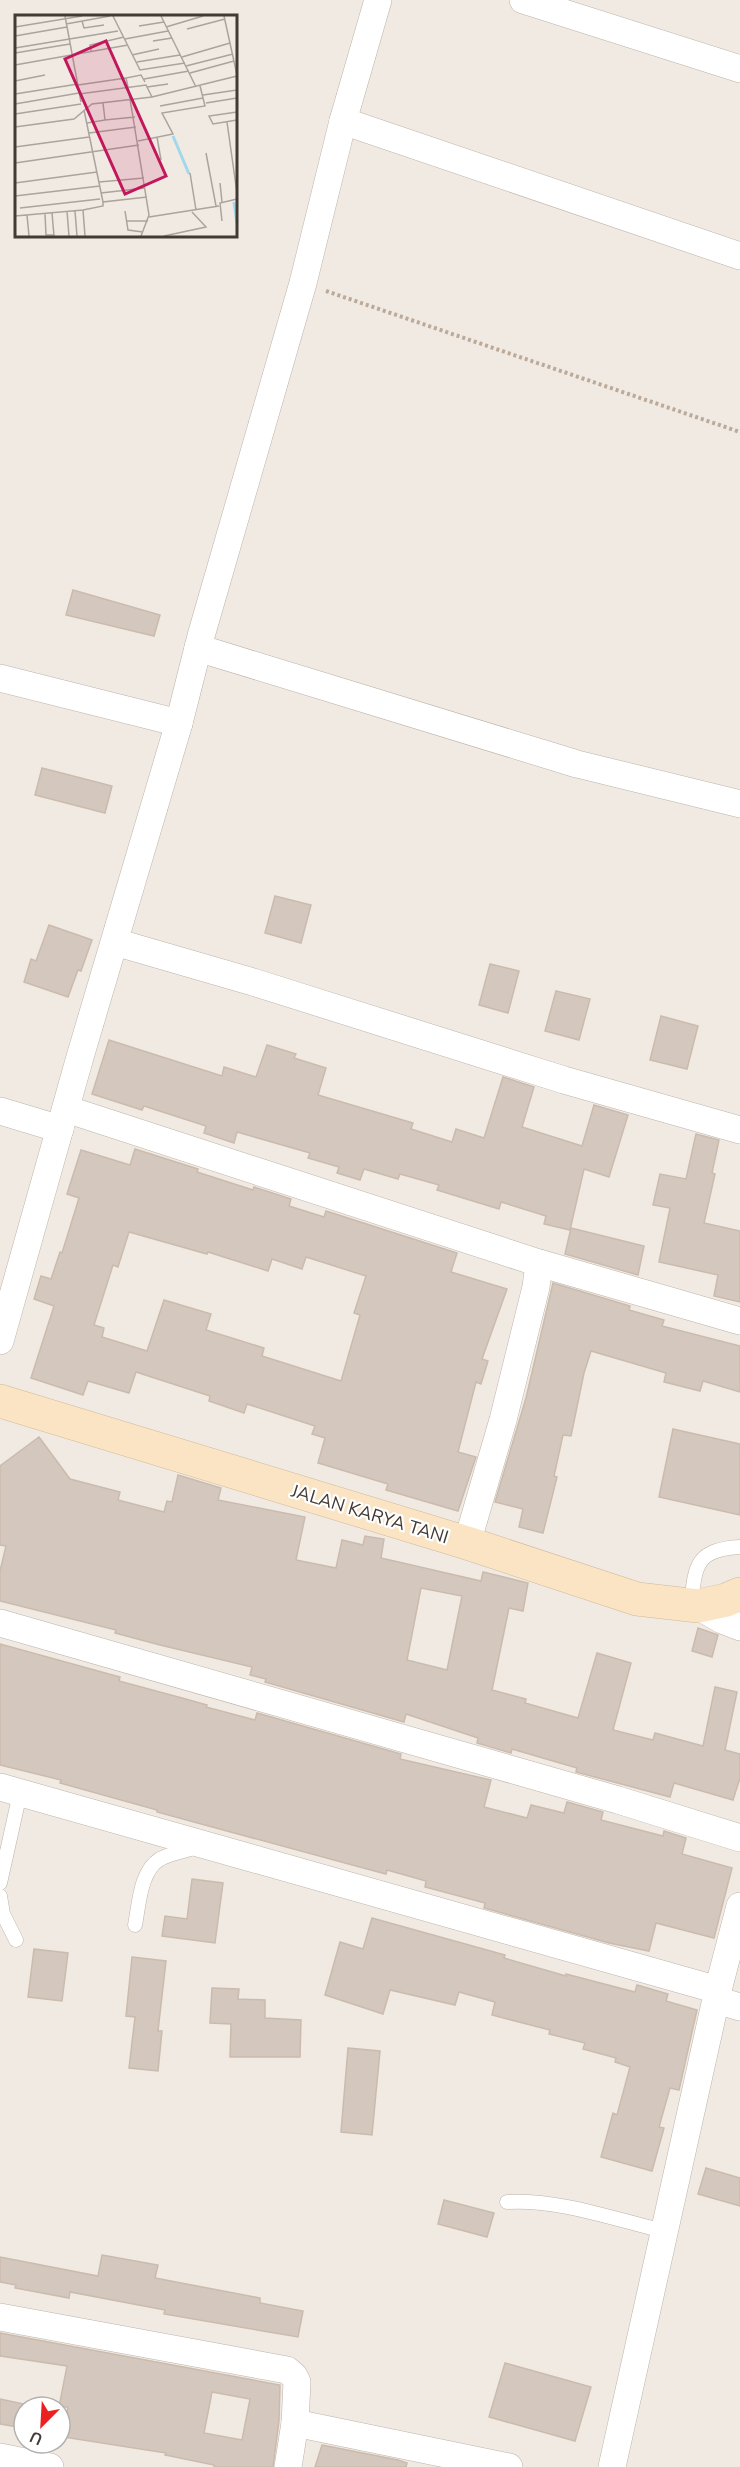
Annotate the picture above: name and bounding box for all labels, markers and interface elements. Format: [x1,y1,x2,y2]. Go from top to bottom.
inset map [15,15,237,237]
street label: JALAN KARYA TANI [288,1478,451,1549]
north arrow [12,2395,72,2455]
text: U [26,2425,46,2450]

